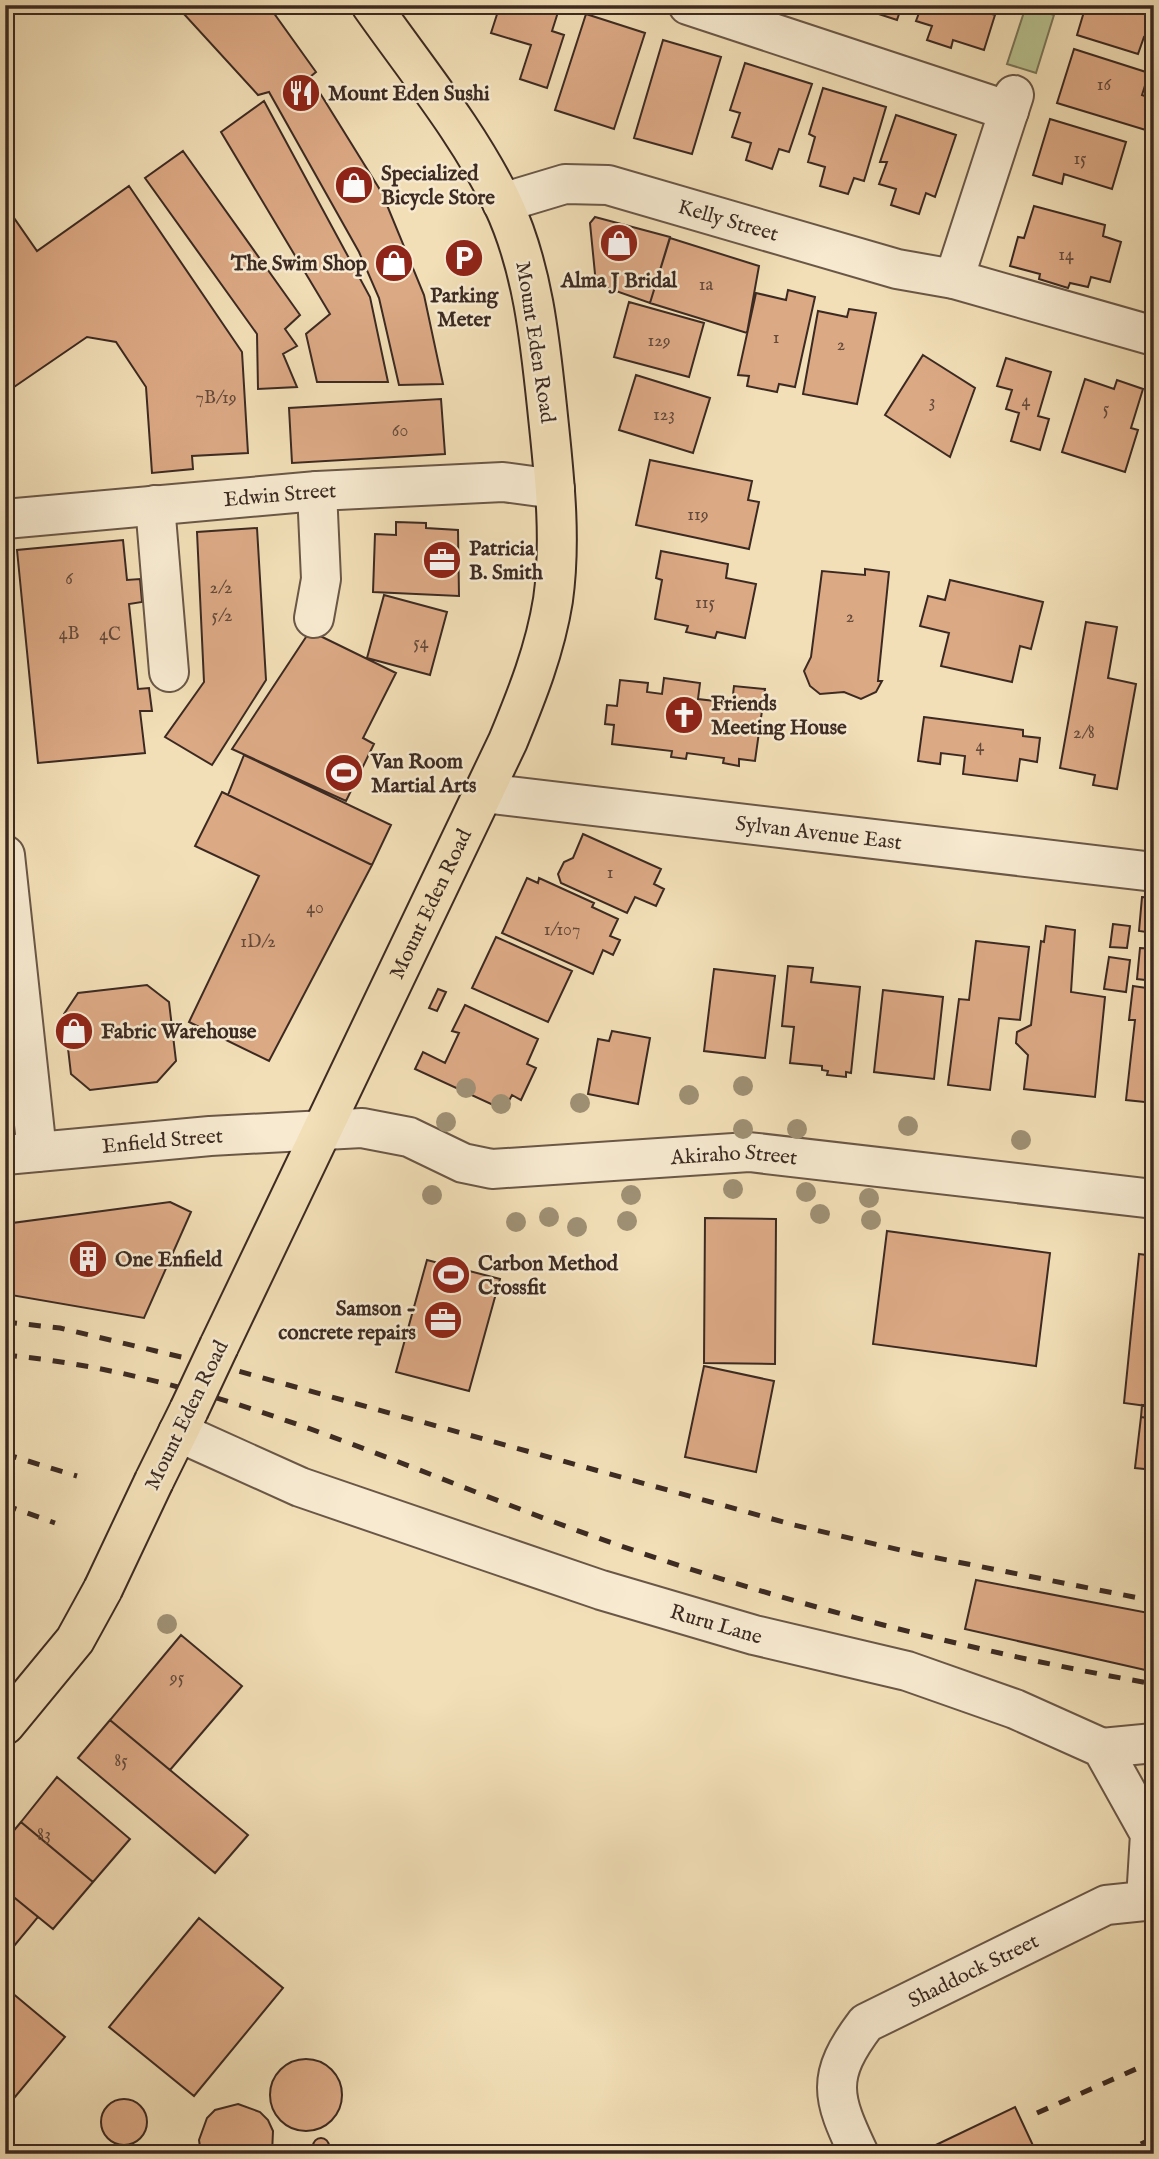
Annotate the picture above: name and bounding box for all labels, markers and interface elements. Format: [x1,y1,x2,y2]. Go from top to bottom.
restaurant icon: Mount Eden Sushi [280,72,322,114]
house number: 16 [1097,74,1112,97]
place label: Mount Eden Sushi [328,81,490,108]
house number: 15 [1073,148,1087,171]
place label: Specialized Bicycle Store [381,161,495,212]
shop icon: Specialized Bicycle Store [333,164,375,206]
street label: Kelly Street [674,194,781,249]
shop icon: Alma J Bridal [598,222,640,264]
parking icon: Parking Meter [443,237,485,279]
shop icon: The Swim Shop [373,242,415,284]
house number: 14 [1058,244,1074,267]
place label: The Swim Shop [230,251,368,278]
street label: Mount Eden Road [508,260,561,426]
place label: Alma J Bridal [560,268,678,295]
house number: 1a [699,274,713,297]
place label: Parking Meter [430,283,499,334]
house number: 1 [773,327,779,350]
house number: 129 [647,330,671,353]
house number: 2 [837,334,845,357]
house number: 7B/19 [195,387,237,410]
house number: 4 [1022,390,1031,413]
house number: 3 [929,391,935,414]
house number: 5 [1103,398,1110,421]
house number: 123 [653,404,675,427]
house number: 60 [392,420,408,443]
street label: Edwin Street [223,478,337,514]
house number: 119 [687,504,709,527]
place label: Patricia B. Smith [469,536,544,587]
office icon: Patricia B. Smith [421,539,463,581]
house number: 6 [65,568,73,591]
house number: 2/2 [210,577,232,600]
house number: 115 [695,592,715,615]
house number: 5/2 [212,605,232,628]
house number: 2 [846,606,854,629]
house number: 4B [59,623,79,646]
house number: 4C [99,624,121,647]
house number: 54 [413,632,429,655]
place label: Friends Meeting House [711,691,847,742]
church icon: Friends Meeting House [663,694,705,736]
house number: 2/8 [1073,722,1095,745]
house number: 4 [976,735,985,758]
place label: Van Room Martial Arts [370,749,476,800]
sports icon: Van Room Martial Arts [323,752,365,794]
street label: Sylvan Avenue East [734,811,903,857]
street label: Mount Eden Road [384,824,479,984]
house number: 1 [607,862,613,885]
house number: 40 [306,897,324,920]
house number: 1/107 [544,919,580,942]
house number: 1D/2 [240,931,276,954]
shop icon: Fabric Warehouse [53,1010,95,1052]
place label: Fabric Warehouse [101,1019,257,1046]
street label: Enfield Street [101,1123,224,1161]
street label: Akiraho Street [669,1140,799,1172]
building icon: One Enfield [67,1238,109,1280]
place label: One Enfield [115,1247,223,1274]
place label: Carbon Method Crossfit [478,1251,619,1302]
sports icon: Carbon Method Crossfit [430,1254,472,1296]
place label: Samson - concrete repairs [278,1296,416,1347]
office icon: Samson - concrete repairs [422,1299,464,1341]
street label: Mount Eden Road [139,1336,236,1495]
street label: Ruru Lane [666,1599,765,1652]
house number: 95 [169,1667,185,1690]
house number: 85 [114,1750,128,1773]
house number: 83 [37,1824,51,1847]
street label: Shaddock Street [904,1928,1043,2015]

